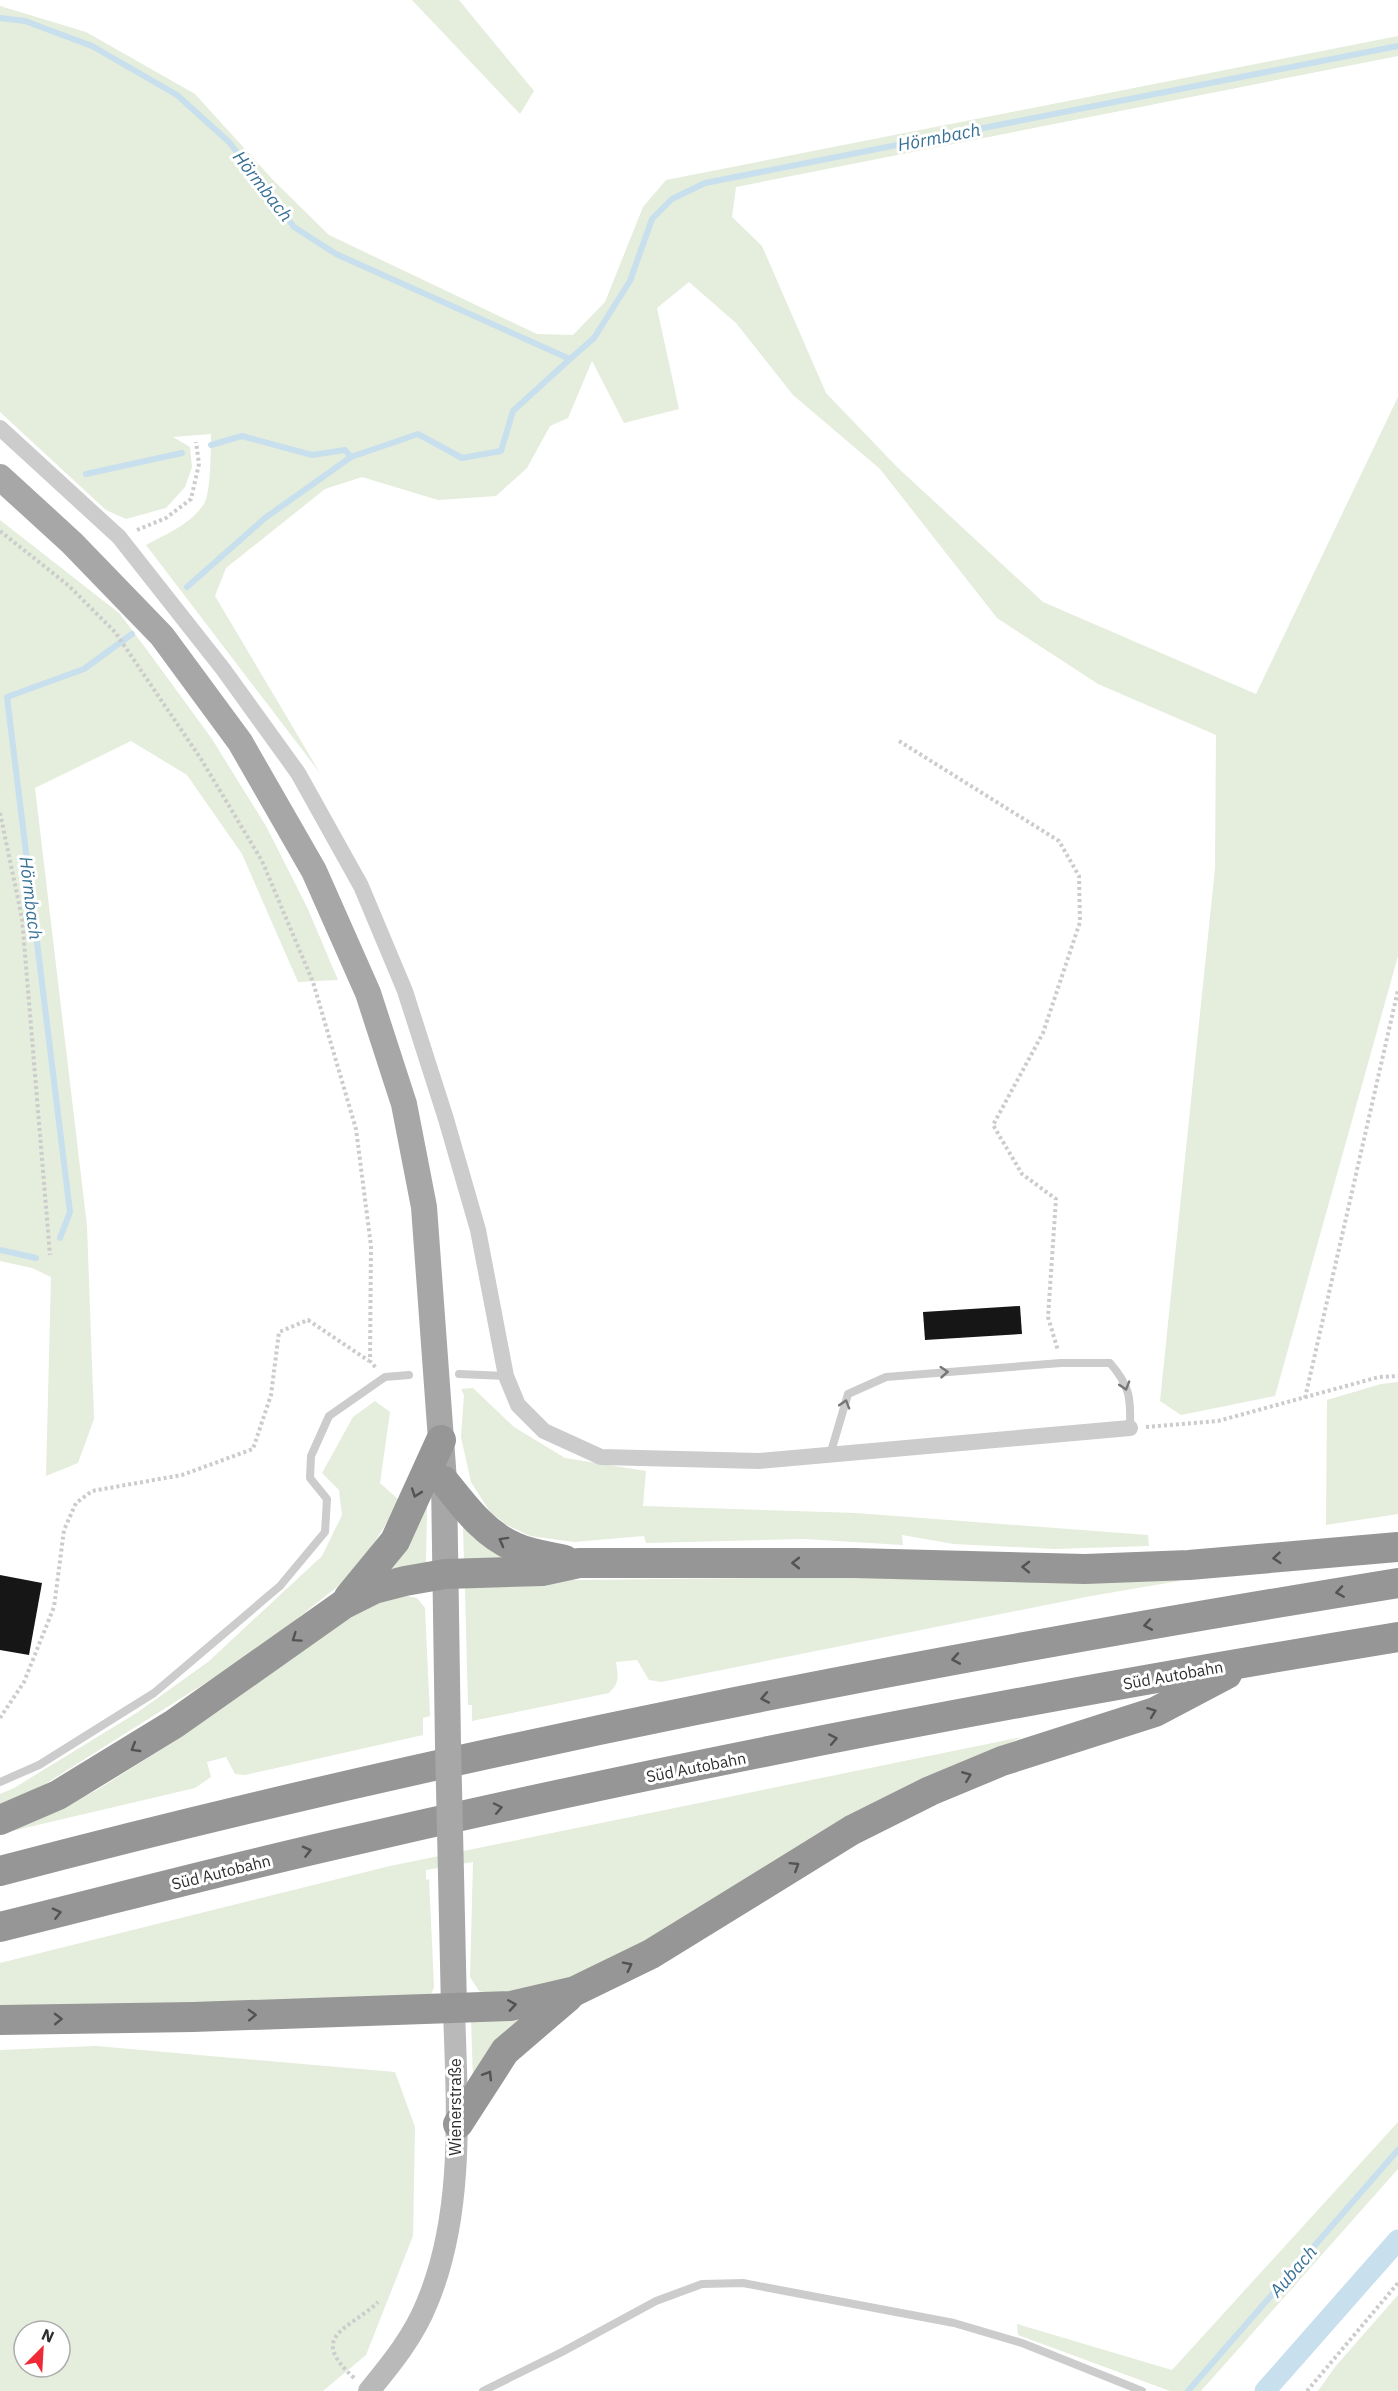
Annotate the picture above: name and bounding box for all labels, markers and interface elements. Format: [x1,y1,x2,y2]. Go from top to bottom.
water label: Hörmbach [896,118,982,156]
water label: Hörmbach [228,146,298,226]
water label: Hörmbach [14,855,48,941]
one-way arrow [940,1366,949,1379]
one-way arrow [1118,1380,1130,1391]
one-way arrow [838,1400,850,1410]
one-way arrow [411,1487,424,1497]
one-way arrow [499,1537,510,1548]
one-way arrow [1272,1551,1282,1564]
one-way arrow [791,1557,800,1569]
one-way arrow [1022,1561,1031,1574]
one-way arrow [1336,1585,1346,1598]
one-way arrow [1143,1618,1153,1630]
one-way arrow [291,1630,302,1641]
one-way arrow [951,1652,961,1665]
street label: Süd Autobahn [1121,1656,1225,1694]
one-way arrow [760,1690,770,1703]
one-way arrow [1145,1707,1156,1719]
one-way arrow [827,1733,837,1746]
one-way arrow [131,1740,141,1752]
street label: Süd Autobahn [644,1748,748,1786]
one-way arrow [961,1771,972,1783]
one-way arrow [492,1803,502,1816]
one-way arrow [302,1846,312,1859]
street label: Süd Autobahn [169,1850,273,1894]
one-way arrow [789,1861,799,1873]
one-way arrow [52,1907,62,1920]
one-way arrow [621,1961,632,1973]
one-way arrow [508,2000,517,2012]
one-way arrow [247,2009,256,2021]
one-way arrow [54,2013,63,2025]
street label: Wienerstraße [445,2058,465,2156]
one-way arrow [481,2070,492,2081]
water label: Aubach [1264,2241,1322,2302]
north arrow [12,2319,72,2379]
text: N [39,2324,57,2347]

